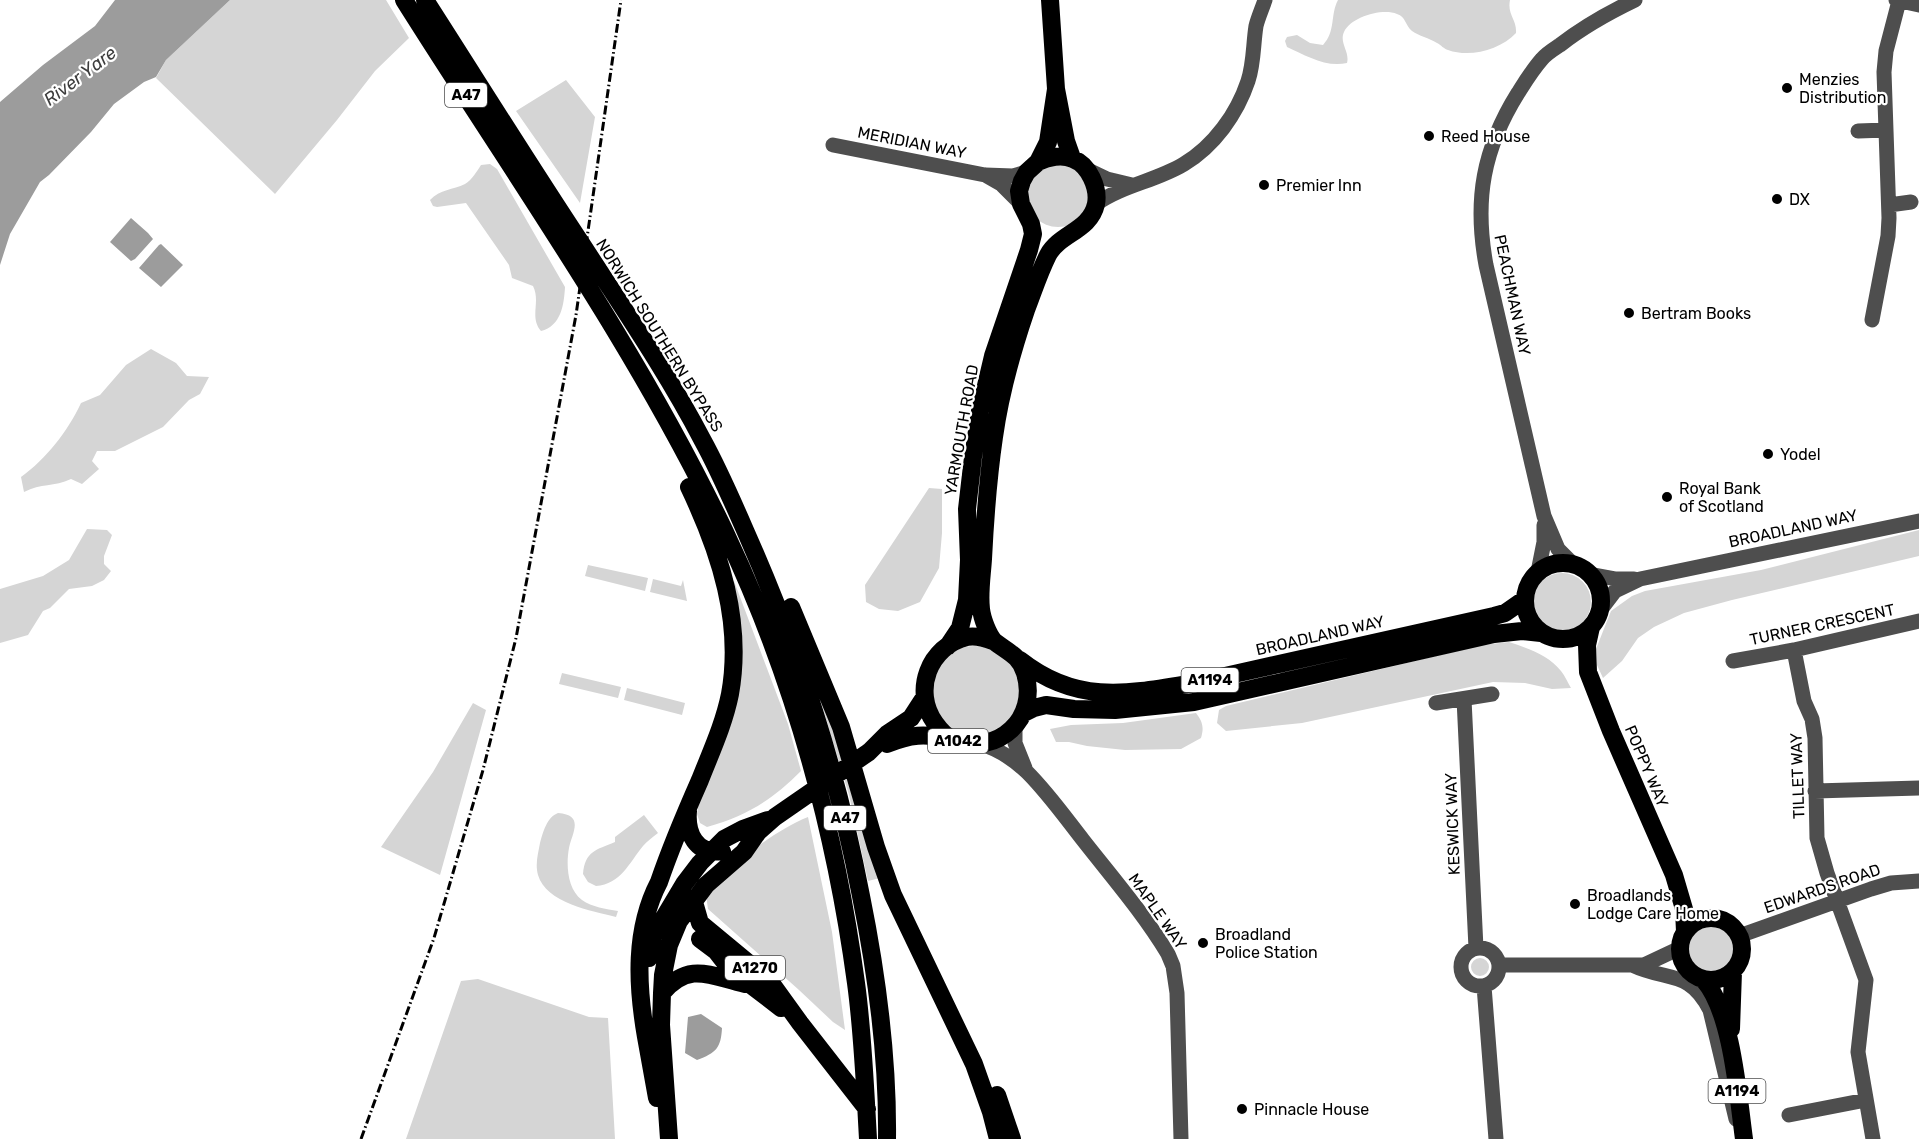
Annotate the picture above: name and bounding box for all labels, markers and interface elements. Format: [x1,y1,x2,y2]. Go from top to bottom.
water label: River Yare [39,42,121,110]
place label: Menzies Distribution [1799,70,1886,107]
marker: Menzies Distribution [1780,81,1794,95]
road number: A47 [445,83,487,107]
street label: MERIDIAN WAY [856,123,968,162]
place label: Reed House [1441,127,1530,146]
marker: Reed House [1422,129,1436,143]
place label: Premier Inn [1276,176,1362,195]
marker: Premier Inn [1257,178,1271,192]
place label: DX [1789,190,1810,209]
marker: DX [1770,192,1784,206]
street label: PEACHMAN WAY [1490,233,1535,357]
street label: NORWICH SOUTHERN BYPASS [592,235,727,435]
place label: Bertram Books [1641,304,1751,323]
marker: Bertram Books [1622,306,1636,320]
street label: YARMOUTH ROAD [941,363,982,497]
place label: Yodel [1780,445,1821,464]
marker: Yodel [1761,447,1775,461]
place label: Royal Bank of Scotland [1679,479,1764,516]
marker: Royal Bank of Scotland [1660,490,1674,504]
street label: BROADLAND WAY [1727,506,1859,551]
street label: TURNER CRESCENT [1748,600,1896,649]
street label: BROADLAND WAY [1254,611,1386,660]
road number: A1194 [1182,668,1238,692]
street label: POPPY WAY [1621,722,1672,810]
road number: A1042 [928,729,988,753]
street label: TILLET WAY [1787,733,1808,819]
street label: KESWICK WAY [1441,772,1464,875]
road number: A47 [824,806,866,830]
street label: EDWARDS ROAD [1761,860,1883,917]
street label: MAPLE WAY [1124,870,1191,953]
place label: Broadlands Lodge Care Home [1587,886,1719,923]
marker: Broadlands Lodge Care Home [1568,897,1582,911]
place label: Broadland Police Station [1215,925,1318,962]
marker: Broadland Police Station [1196,936,1210,950]
road number: A1270 [725,956,785,980]
road number: A1194 [1708,1079,1766,1103]
place label: Pinnacle House [1254,1100,1369,1119]
marker: Pinnacle House [1235,1102,1249,1116]

